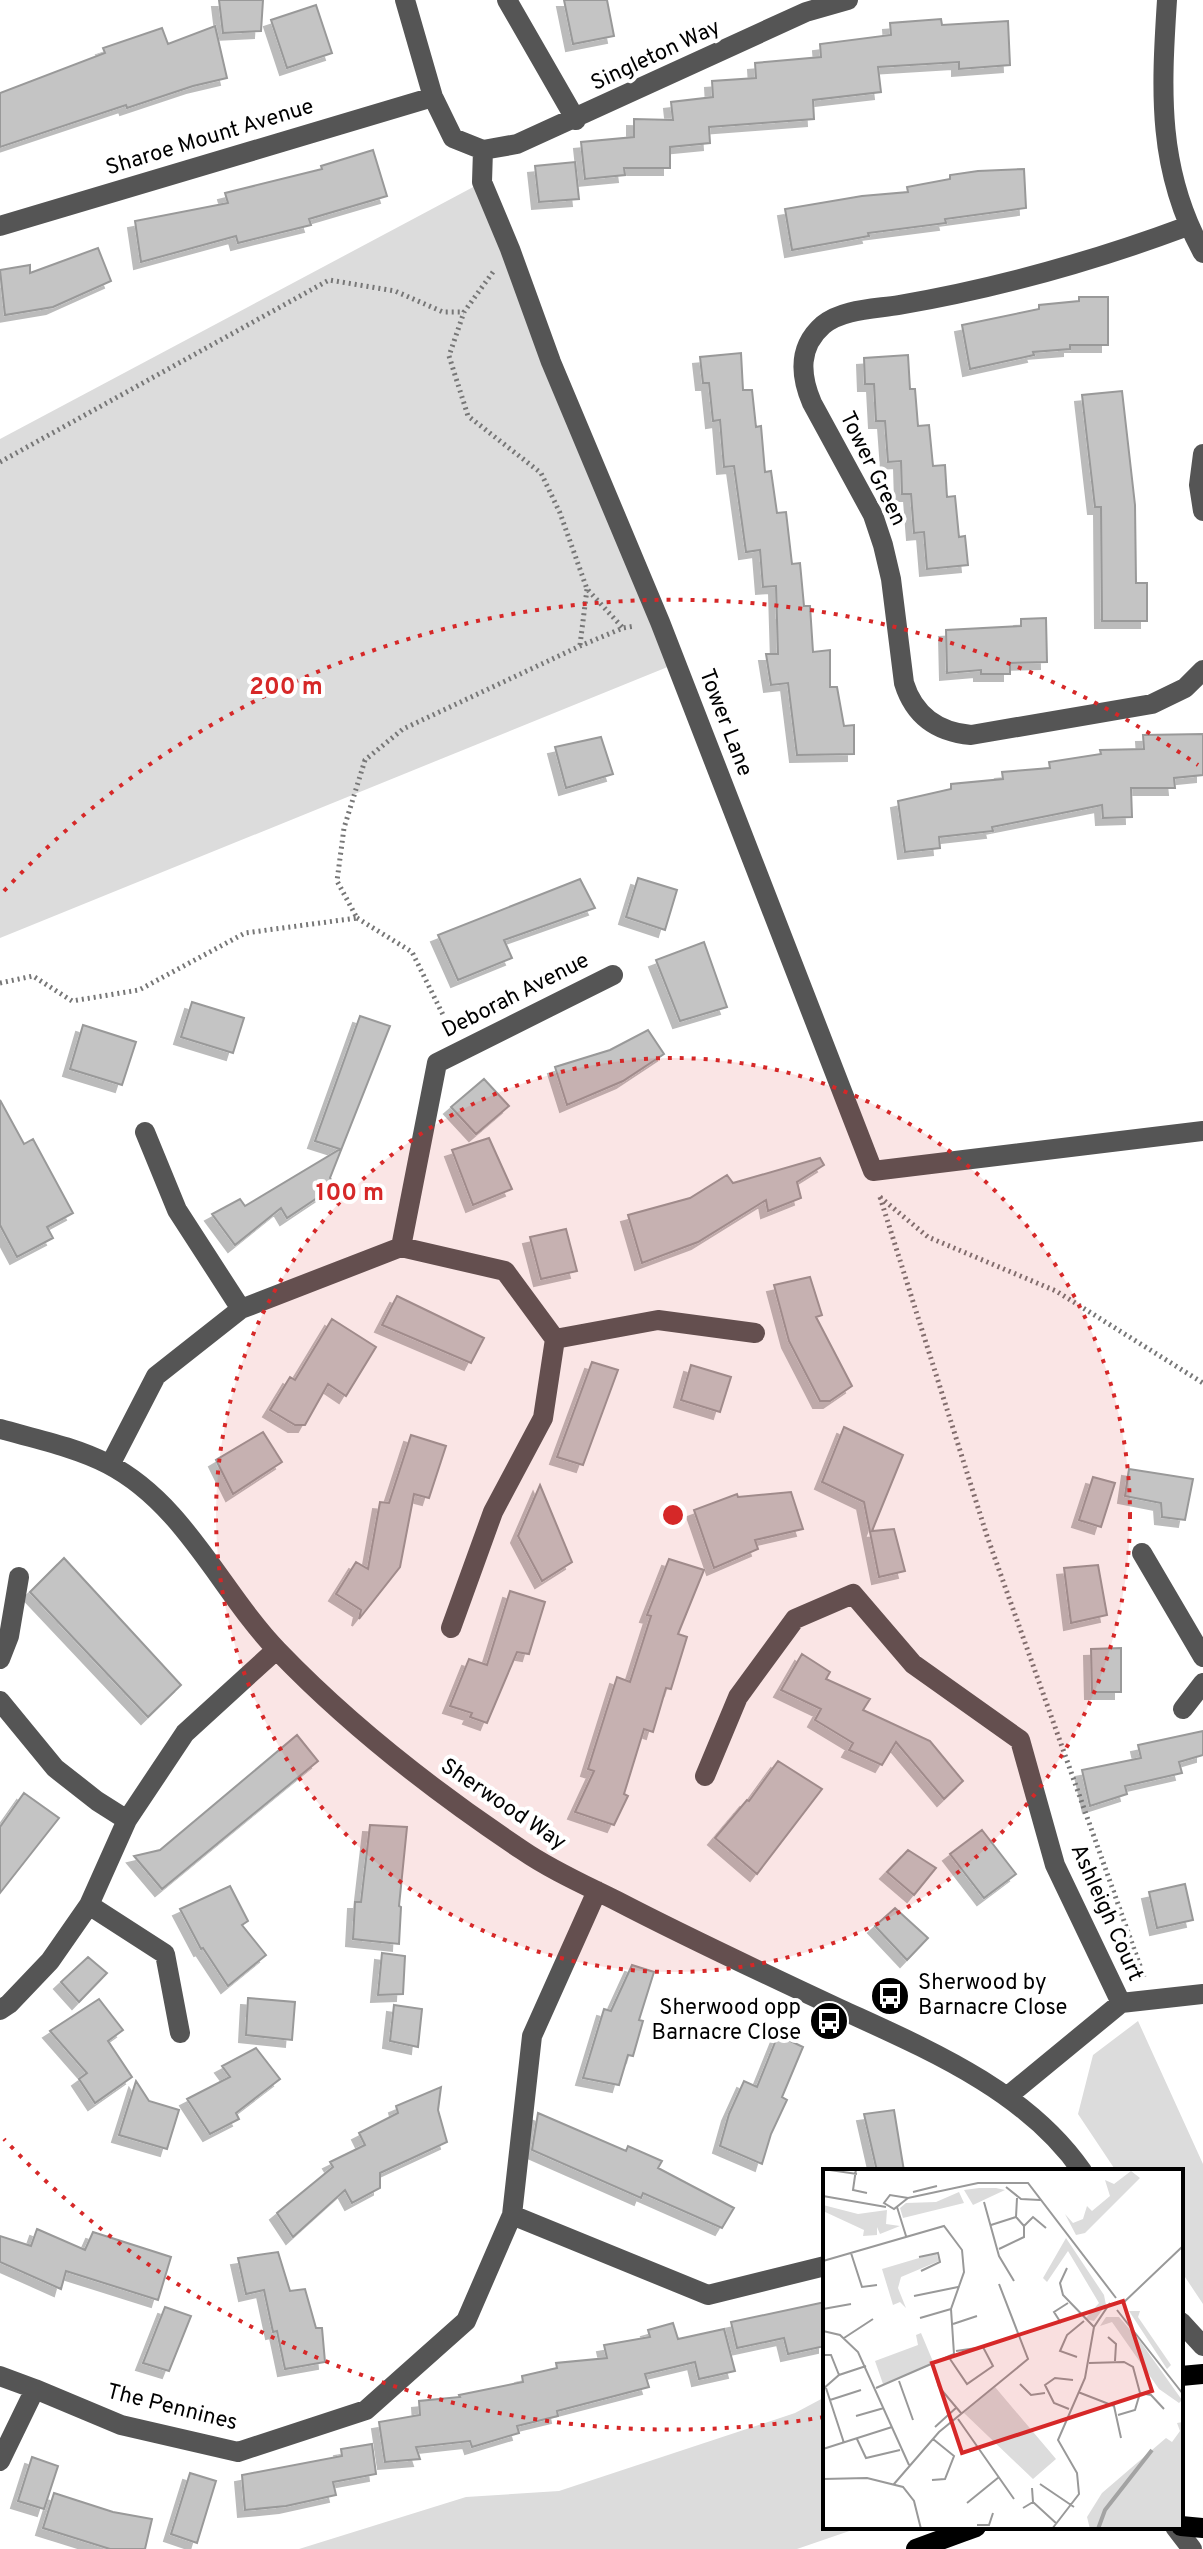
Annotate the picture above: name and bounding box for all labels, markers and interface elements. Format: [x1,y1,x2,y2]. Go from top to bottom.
street label: Singleton Way [587,14,725,98]
street label: Sharoe Mount Avenue [103,94,317,182]
street label: Tower Green [833,407,911,531]
street label: Tower Lane [692,665,758,781]
text: 200 m [249,673,323,703]
street label: Deborah Avenue [438,947,594,1045]
text: 100 m [316,1179,384,1209]
centre of rings [659,1501,687,1529]
street label: Sherwood Way [435,1753,571,1857]
street label: Ashleigh Court [1064,1840,1148,1986]
place label: Sherwood by Barnacre Close [918,1970,1067,2022]
bus stop icon: Sherwood by Barnacre Close [869,1975,911,2017]
place label: Sherwood opp Barnacre Close [652,1995,801,2047]
bus stop icon: Sherwood opp Barnacre Close [808,2000,850,2042]
inset map [823,2169,1183,2529]
street label: The Pennines [104,2379,240,2437]

